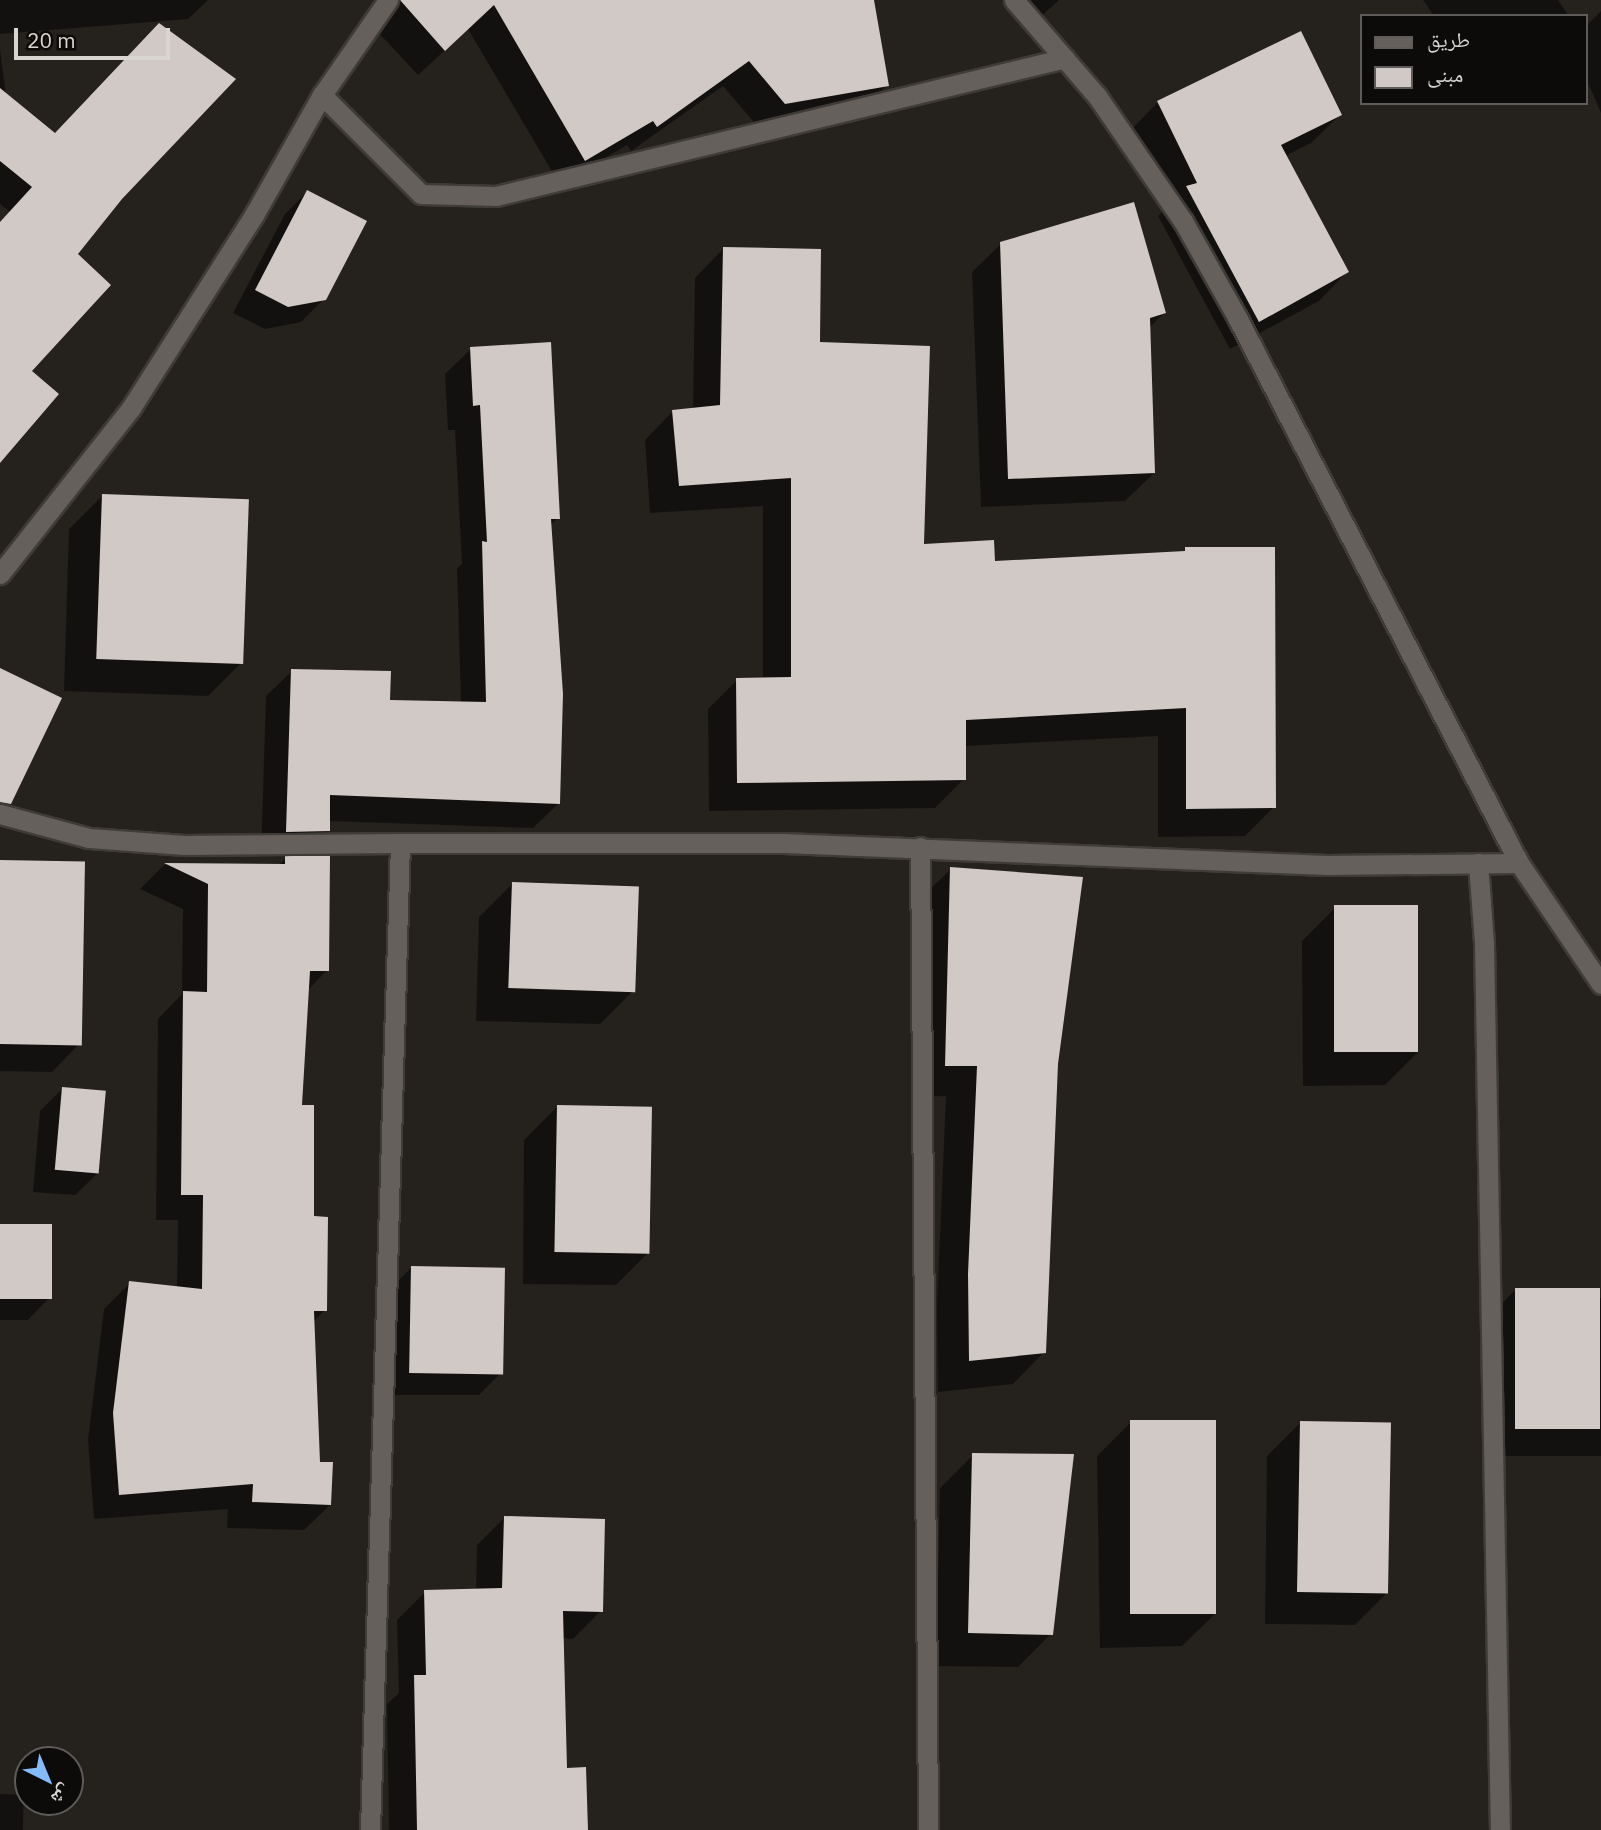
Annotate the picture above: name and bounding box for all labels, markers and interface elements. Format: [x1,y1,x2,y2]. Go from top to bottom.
scale bar [18,14,173,58]
legend [1360,14,1587,105]
text: طريق [1427,25,1470,53]
text: 20 m [27,26,76,54]
text: مبنى [1427,60,1463,88]
north arrow [14,1746,84,1816]
text: ش [46,1779,78,1811]

